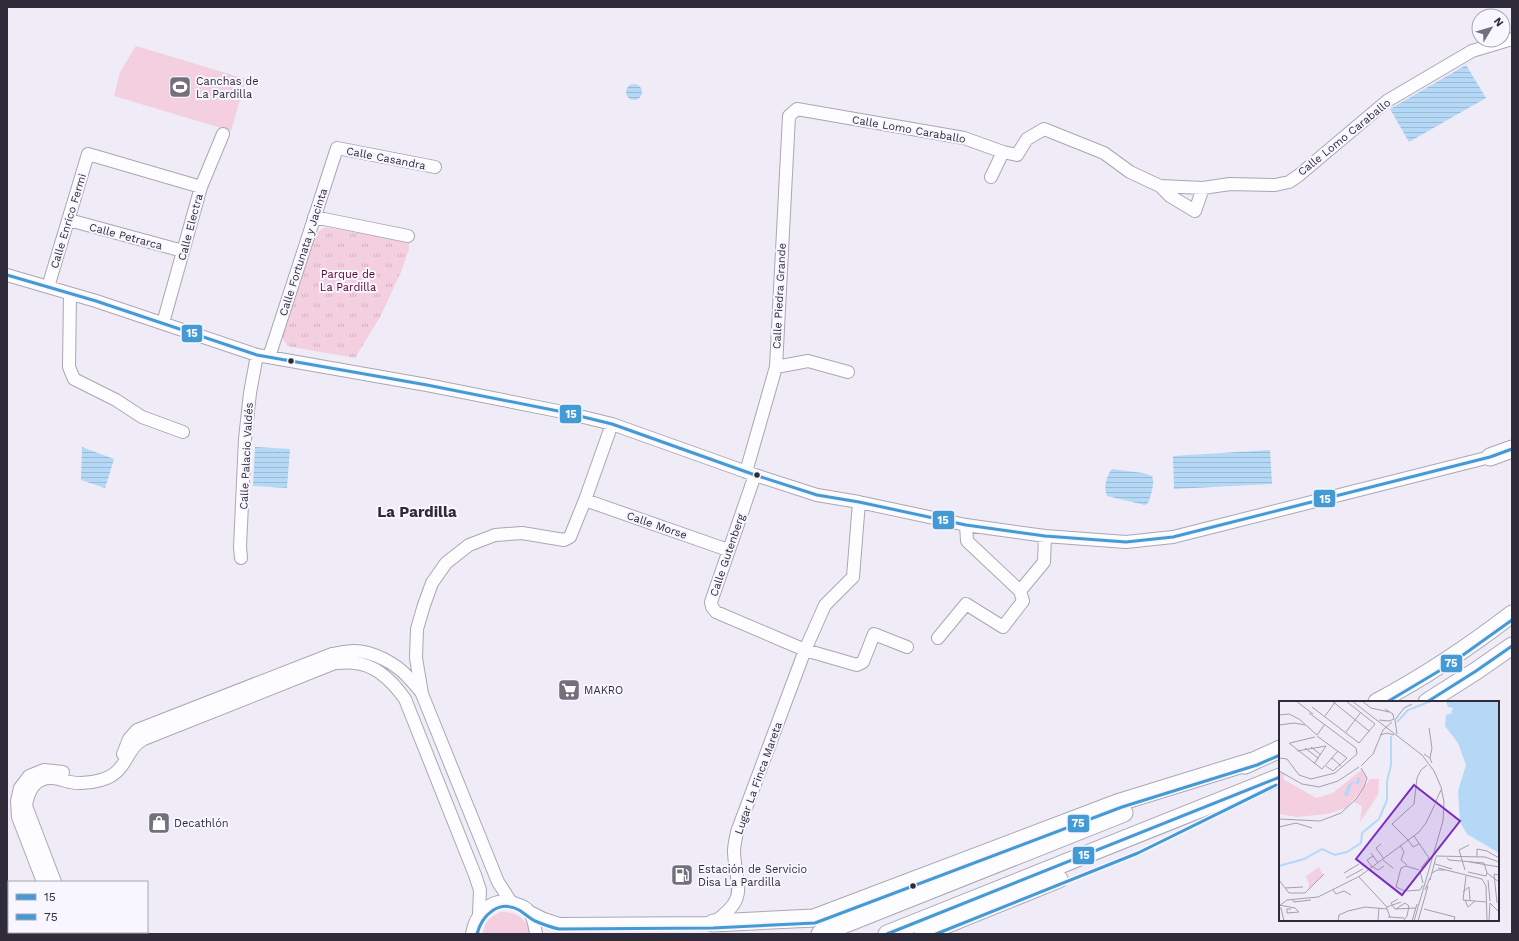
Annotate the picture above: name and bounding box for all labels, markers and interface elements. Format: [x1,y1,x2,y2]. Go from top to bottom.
north arrow [1471,8,1511,48]
text: N [1491,15,1506,29]
sports icon: Canchas de La Pardilla [167,74,193,100]
place label: Canchas de La Pardilla [196,75,259,101]
street label: Calle Lomo Caraballo [1295,96,1393,179]
street label: Calle Lomo Caraballo [851,113,967,146]
street label: Calle Casandra [345,144,427,173]
street label: Calle Enrico Fermi [48,172,89,270]
street label: Calle Fortunata y Jacinta [277,187,330,318]
street label: Calle Electra [175,192,206,262]
street label: Calle Petrarca [88,220,164,253]
street label: Calle Piedra Grande [770,243,789,349]
park label: Parque de La Pardilla [320,268,376,294]
line badge: 15 [181,324,203,343]
text: 15 [186,327,198,340]
unlabelled marker [286,356,296,366]
street label: Calle Palacio Valdés [237,402,256,510]
line badge: 15 [559,404,582,424]
text: 15 [565,408,577,421]
unlabelled marker [752,470,762,480]
line badge: 15 [1313,489,1336,508]
text: 15 [1319,493,1331,506]
district label: La Pardilla [377,503,457,521]
street label: Calle Morse [625,509,689,542]
line badge: 15 [932,510,955,530]
street label: Calle Gutenberg [707,512,748,598]
text: 15 [937,514,949,527]
line badge: 75 [1440,654,1463,673]
text: 75 [1445,657,1457,670]
supermarket icon: MAKRO [556,677,582,703]
place label: MAKRO [584,684,623,697]
inset map [1279,701,1499,921]
street label: Lugar La Finca Mareta [732,720,785,836]
shop icon: Decathlón [146,810,172,836]
line badge: 75 [1067,814,1090,833]
place label: Decathlón [174,817,229,830]
text: 75 [1072,817,1084,830]
line badge: 15 [1072,846,1095,865]
text: 15 [1078,849,1090,862]
fuel station icon: Estación de Servicio Disa La Pardilla [669,862,695,888]
place label: Estación de Servicio Disa La Pardilla [698,863,807,889]
legend [8,881,148,933]
unlabelled marker [908,881,918,891]
text: 15 [44,890,56,904]
text: 75 [44,910,58,924]

